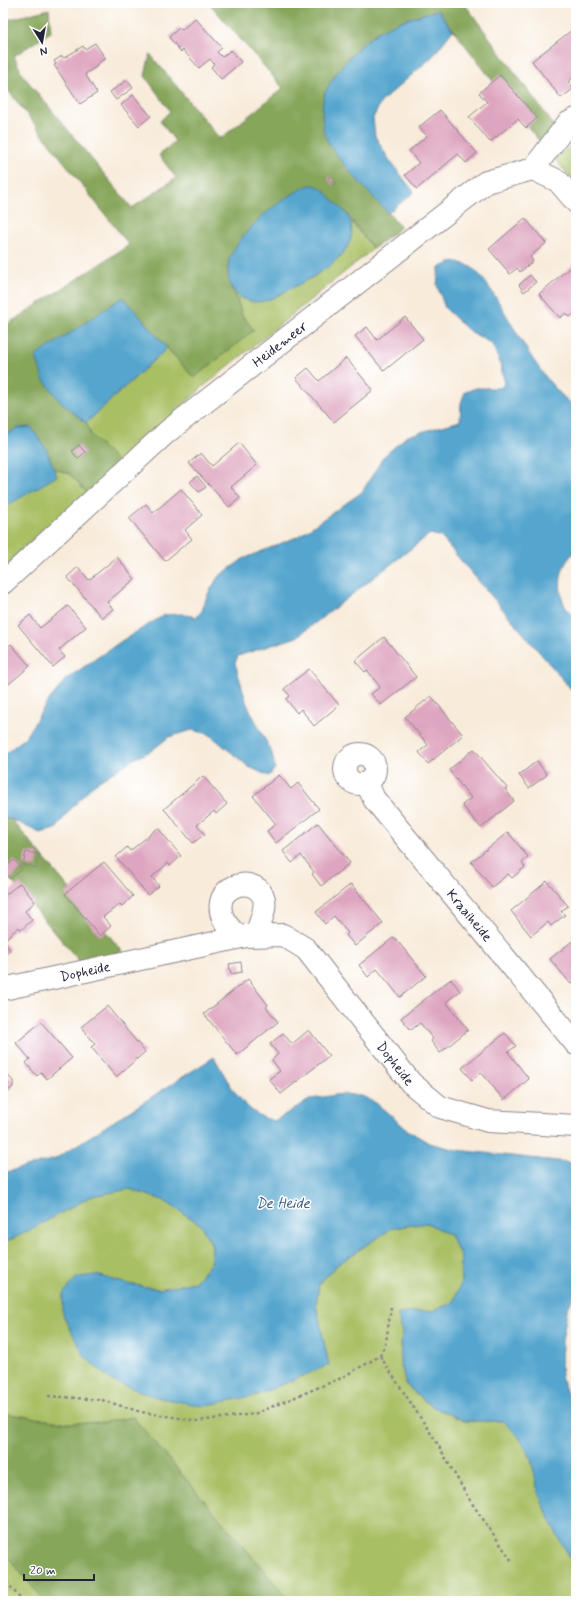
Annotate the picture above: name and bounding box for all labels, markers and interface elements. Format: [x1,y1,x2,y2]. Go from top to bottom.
north arrow [22,22,62,62]
text: N [39,43,49,58]
street label: Heidemeer [249,317,312,372]
street label: Kraaiheide [442,886,496,946]
street label: Dopheide [58,958,112,986]
street label: Dopheide [372,1038,418,1090]
water label: De Heide [256,1194,311,1214]
scale bar [24,1556,94,1582]
text: 20 m [30,1563,56,1579]

